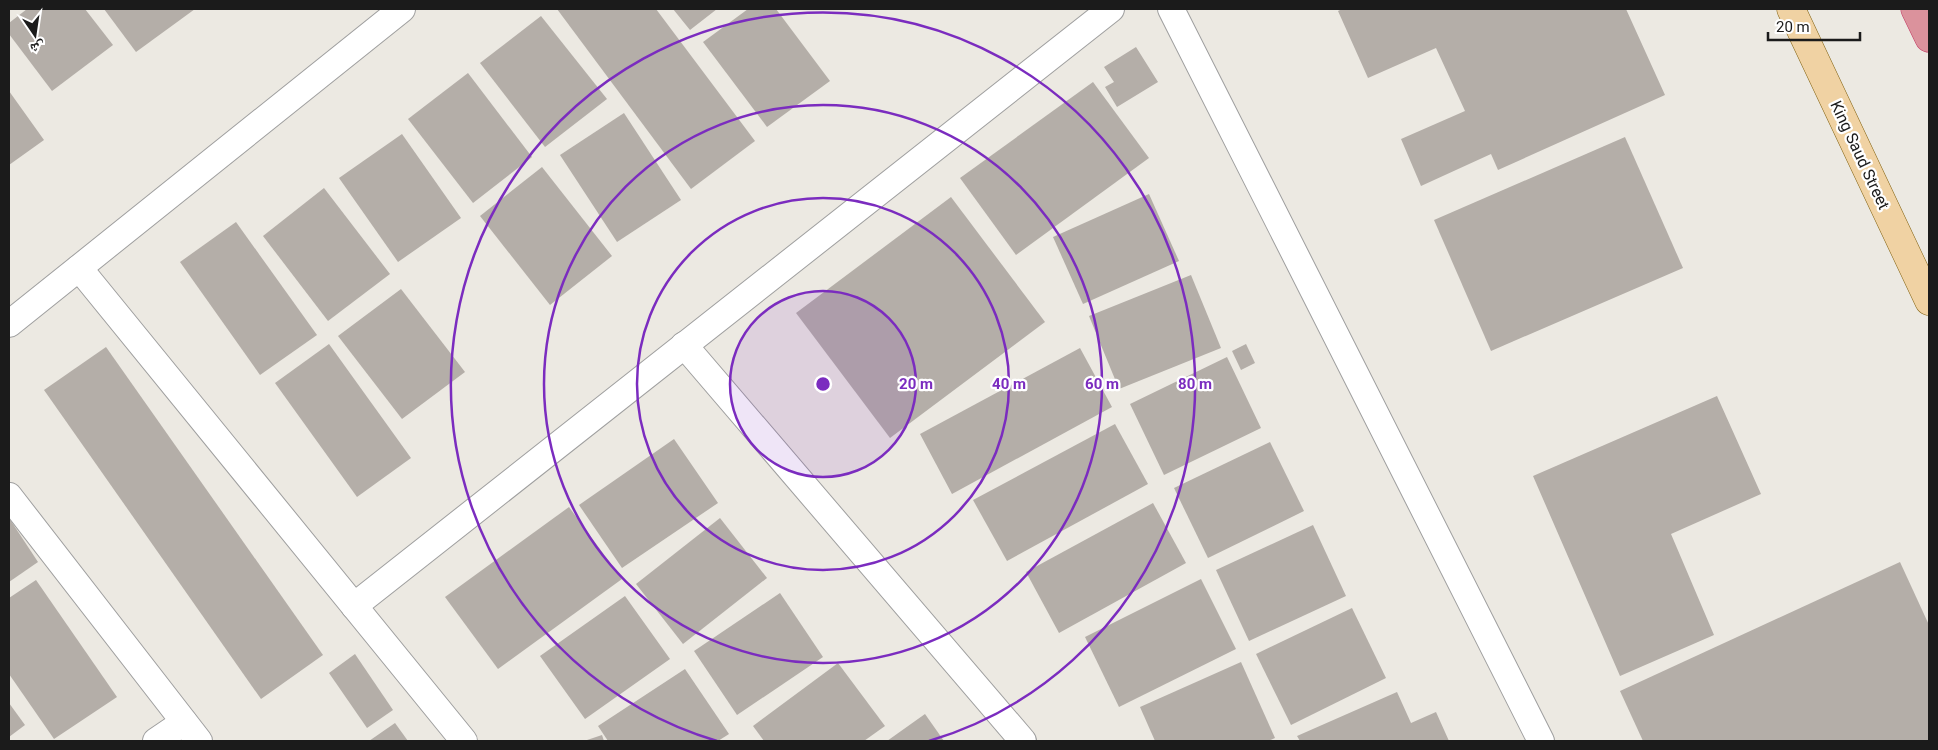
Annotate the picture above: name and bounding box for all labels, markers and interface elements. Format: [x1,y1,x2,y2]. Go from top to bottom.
north arrow [10,10,60,60]
scale bar [1768,10,1860,42]
text: 20 m [1776,18,1810,36]
text: ش [29,37,47,57]
street label: King Saud Street [1826,98,1894,212]
centre of rings [814,375,832,393]
text: 20 m [899,375,933,393]
text: 40 m [992,375,1026,393]
text: 60 m [1085,375,1119,393]
text: 80 m [1178,375,1212,393]

